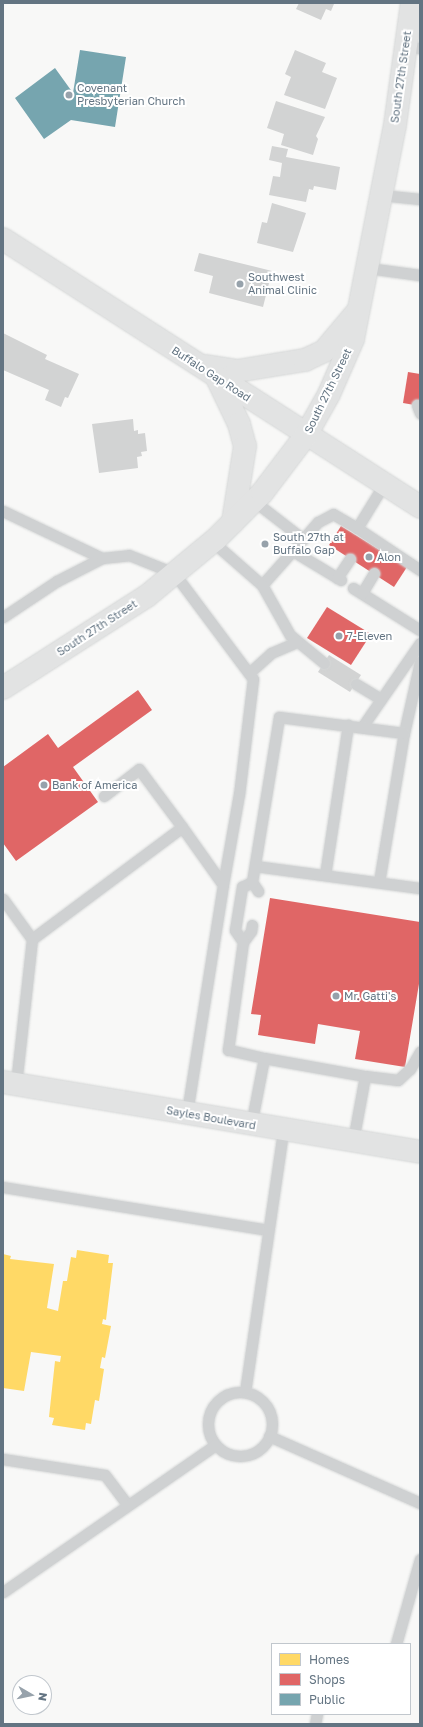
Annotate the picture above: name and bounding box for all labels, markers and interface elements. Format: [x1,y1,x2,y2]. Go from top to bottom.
street label: South 27th Street [388,30,414,124]
place label: Covenant Presbyterian Church [77,82,185,108]
marker: Covenant Presbyterian Church [64,90,74,100]
place label: Southwest Animal Clinic [248,271,317,297]
marker: Southwest Animal Clinic [235,279,245,289]
street label: Buffalo Gap Road [169,344,253,404]
street label: South 27th Street [302,346,354,436]
place label: South 27th at Buffalo Gap [273,531,344,557]
marker: South 27th at Buffalo Gap [260,539,270,549]
place label: Alon [377,550,401,564]
marker: Alon [364,552,374,562]
street label: South 27th Street [54,597,140,659]
place label: 7-Eleven [347,629,392,643]
marker: 7-Eleven [334,631,344,641]
place label: Bank of America [52,778,138,792]
marker: Bank of America [39,780,49,790]
place label: Mr. Gatti's [344,989,396,1003]
marker: Mr. Gatti's [331,991,341,1001]
street label: Sayles Boulevard [165,1104,257,1132]
legend [271,1643,411,1715]
text: Homes [309,1652,349,1667]
text: Shops [309,1672,345,1687]
north arrow [12,1675,52,1715]
text: N [36,1692,50,1702]
text: Public [309,1692,345,1707]

